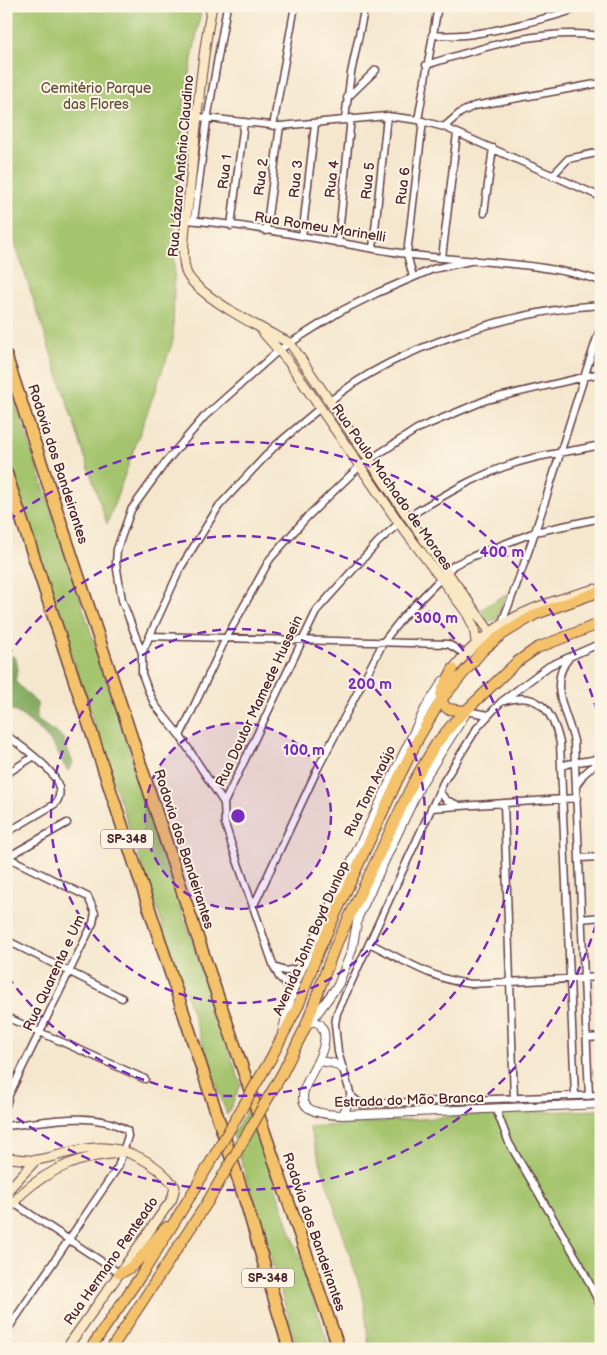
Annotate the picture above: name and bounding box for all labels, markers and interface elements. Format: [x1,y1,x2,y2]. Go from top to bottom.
street label: Rua Lázaro Antônio Claudino [165,74,197,258]
park label: Cemitério Parque das Flores [41,80,151,113]
street label: Rua 1 [214,154,236,190]
street label: Rua 2 [250,157,272,197]
street label: Rua 3 [286,159,306,199]
street label: Rua 4 [321,159,343,199]
street label: Rua 5 [358,161,378,201]
street label: Rua 6 [392,166,414,206]
street label: Rua Romeu Marinelli [253,208,387,246]
street label: Rodovia dos Bandeirantes [24,382,92,546]
street label: Rua Paulo Machado de Moraes [328,401,456,573]
text: 400 m [480,543,524,562]
text: 300 m [414,609,458,628]
street label: Rua Doutor Mamede Hussein [212,613,306,789]
text: 200 m [348,675,392,694]
text: 100 m [283,741,325,760]
street label: Rua Tom Araújo [341,743,399,839]
street label: Rodovia dos Bandeirantes [150,767,218,931]
centre of rings [229,807,247,825]
road number: SP-348 [101,830,153,849]
street label: Avenida John Boyd Dunlop [269,858,353,1018]
street label: Rua Quarenta e Um [20,912,88,1034]
street label: Estrada do Mão Branca [334,1089,484,1111]
street label: Rodovia dos Bandeirantes [279,1150,349,1314]
street label: Rua Hermano Penteado [60,1194,162,1328]
road number: SP-348 [242,1268,294,1288]

